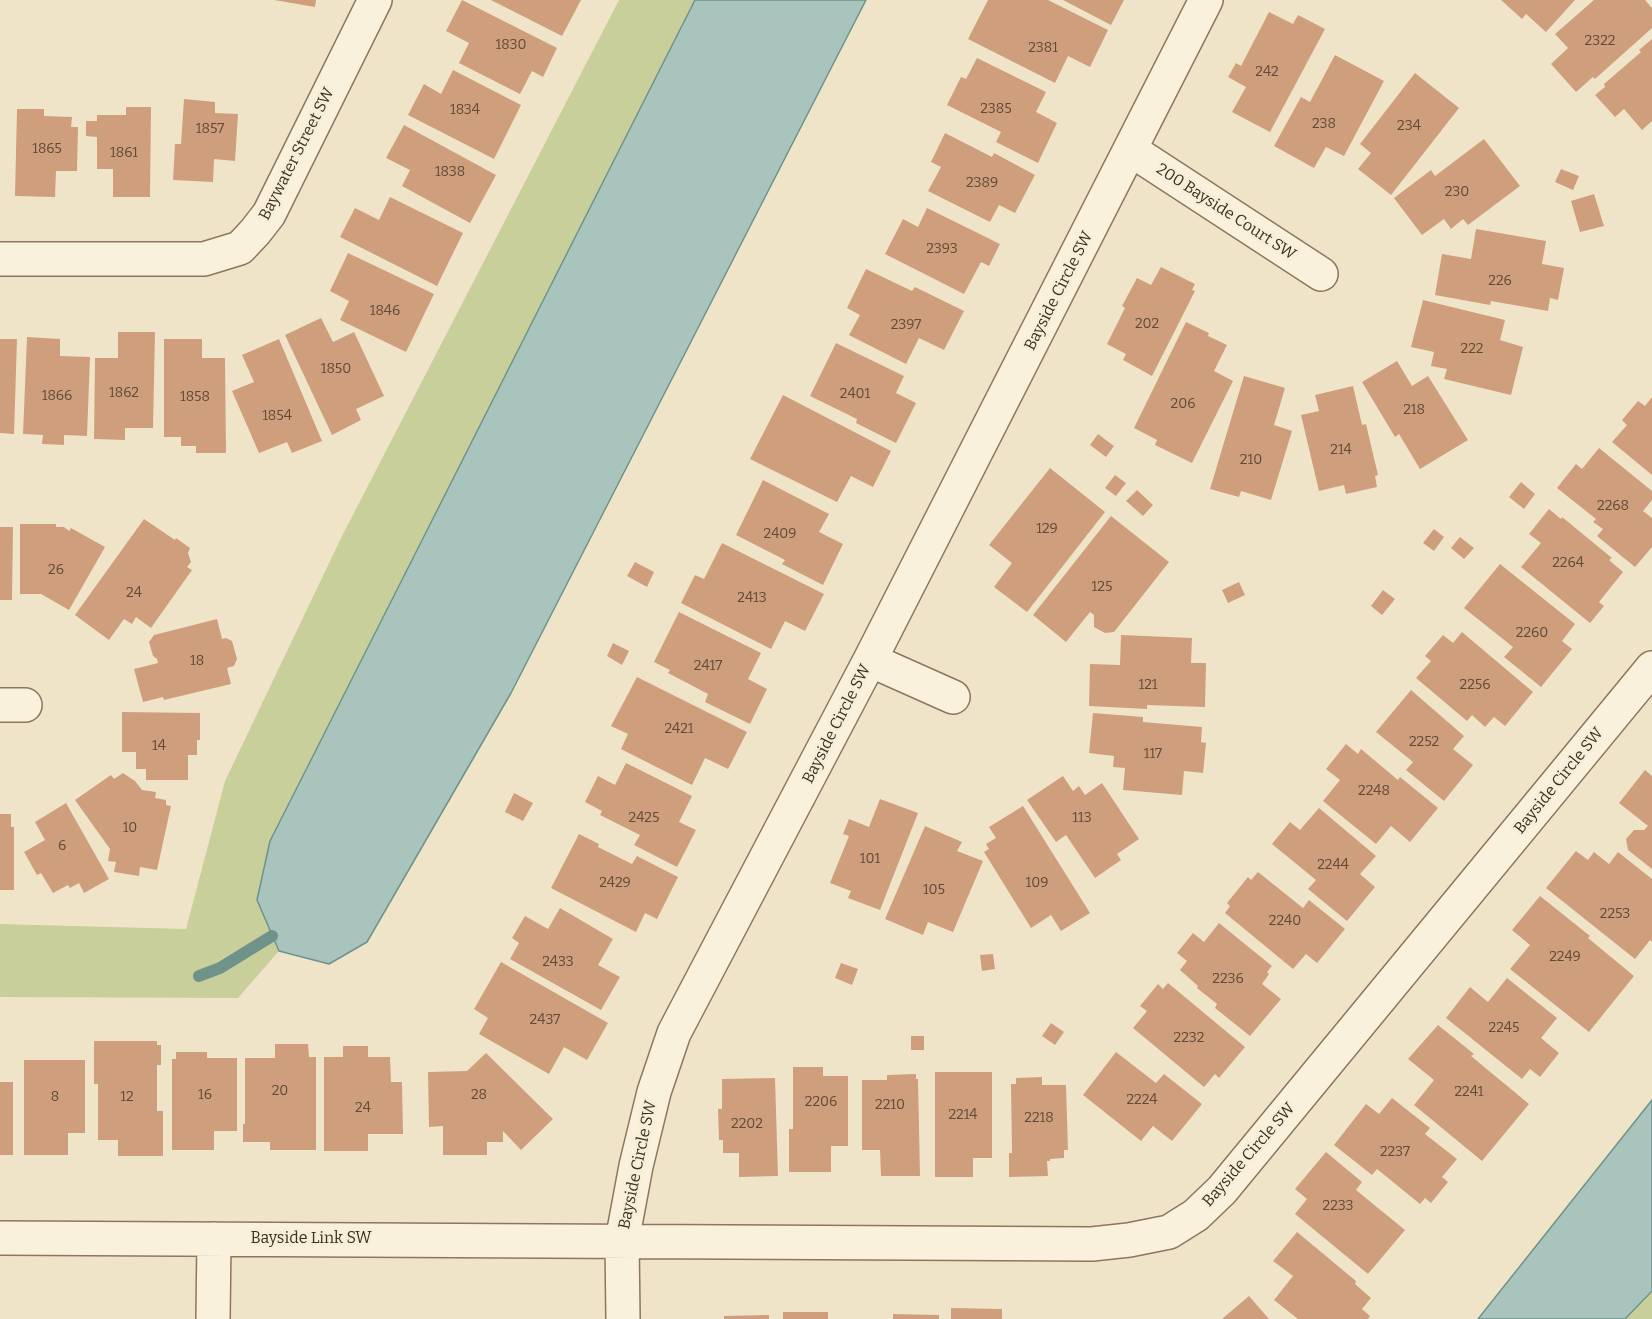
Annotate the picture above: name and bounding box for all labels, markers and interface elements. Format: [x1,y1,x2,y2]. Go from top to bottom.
house number: 2322 [1585,33,1615,49]
house number: 1830 [496,37,526,53]
house number: 2381 [1028,40,1058,56]
house number: 242 [1255,64,1279,80]
street label: Baywater Street SW [255,84,339,224]
house number: 2385 [980,101,1012,117]
house number: 1834 [450,102,480,118]
house number: 238 [1312,116,1336,132]
house number: 234 [1397,118,1421,134]
house number: 1857 [196,121,224,137]
house number: 1865 [32,141,62,157]
house number: 1861 [110,145,138,161]
street label: 200 Bayside Court SW [1153,160,1299,264]
house number: 1838 [435,164,465,180]
house number: 2389 [966,175,998,191]
house number: 230 [1445,184,1469,200]
street label: Bayside Circle SW [1021,228,1097,354]
house number: 2393 [926,241,958,257]
house number: 226 [1488,273,1512,289]
house number: 1846 [370,303,400,319]
house number: 202 [1135,316,1159,332]
house number: 2397 [891,317,921,333]
house number: 222 [1461,341,1483,357]
house number: 1850 [321,361,351,377]
house number: 1862 [109,385,139,401]
house number: 2401 [840,386,870,402]
house number: 1866 [42,388,72,404]
house number: 1858 [180,389,210,405]
house number: 206 [1171,396,1195,412]
house number: 218 [1403,402,1425,418]
house number: 1854 [262,408,292,424]
house number: 214 [1330,442,1352,458]
house number: 210 [1240,452,1262,468]
house number: 2268 [1597,498,1629,514]
house number: 129 [1036,521,1058,537]
house number: 2409 [764,526,796,542]
house number: 2264 [1552,555,1584,571]
house number: 26 [48,562,64,578]
house number: 125 [1092,579,1112,595]
house number: 24 [126,585,142,601]
house number: 2413 [737,590,767,606]
house number: 2260 [1516,625,1548,641]
house number: 18 [190,653,204,669]
house number: 2417 [694,658,722,674]
street label: Bayside Circle SW [799,661,875,787]
house number: 121 [1139,677,1157,693]
house number: 2256 [1460,677,1490,693]
house number: 2421 [664,721,694,737]
street label: Bayside Circle SW [1510,724,1608,838]
house number: 2252 [1409,734,1439,750]
house number: 14 [152,738,166,754]
house number: 117 [1144,746,1162,762]
house number: 2248 [1358,783,1390,799]
house number: 2425 [629,810,659,826]
house number: 113 [1072,810,1092,826]
house number: 10 [123,820,137,836]
house number: 6 [58,838,66,854]
house number: 101 [860,851,880,867]
house number: 2244 [1317,857,1349,873]
house number: 2429 [599,875,631,891]
house number: 109 [1026,875,1048,891]
house number: 105 [923,882,945,898]
house number: 2253 [1600,906,1630,922]
house number: 2240 [1269,913,1301,929]
house number: 2249 [1549,949,1581,965]
house number: 2433 [542,954,574,970]
house number: 2236 [1212,971,1244,987]
house number: 2437 [530,1012,560,1028]
house number: 2245 [1489,1020,1519,1036]
house number: 2232 [1174,1030,1204,1046]
house number: 20 [272,1083,288,1099]
house number: 2241 [1454,1084,1484,1100]
house number: 16 [198,1087,212,1103]
house number: 28 [471,1087,487,1103]
house number: 8 [51,1089,59,1105]
house number: 12 [120,1089,134,1105]
house number: 2224 [1126,1092,1158,1108]
house number: 2206 [805,1094,837,1110]
house number: 2210 [875,1097,905,1113]
street label: Bayside Circle SW [615,1099,661,1231]
street label: Bayside Circle SW [1199,1099,1299,1211]
house number: 24 [355,1100,371,1116]
house number: 2214 [948,1107,978,1123]
house number: 2218 [1024,1110,1054,1126]
house number: 2202 [731,1116,763,1132]
house number: 2237 [1380,1144,1410,1160]
house number: 2233 [1323,1198,1353,1214]
street label: Bayside Link SW [250,1229,372,1249]

